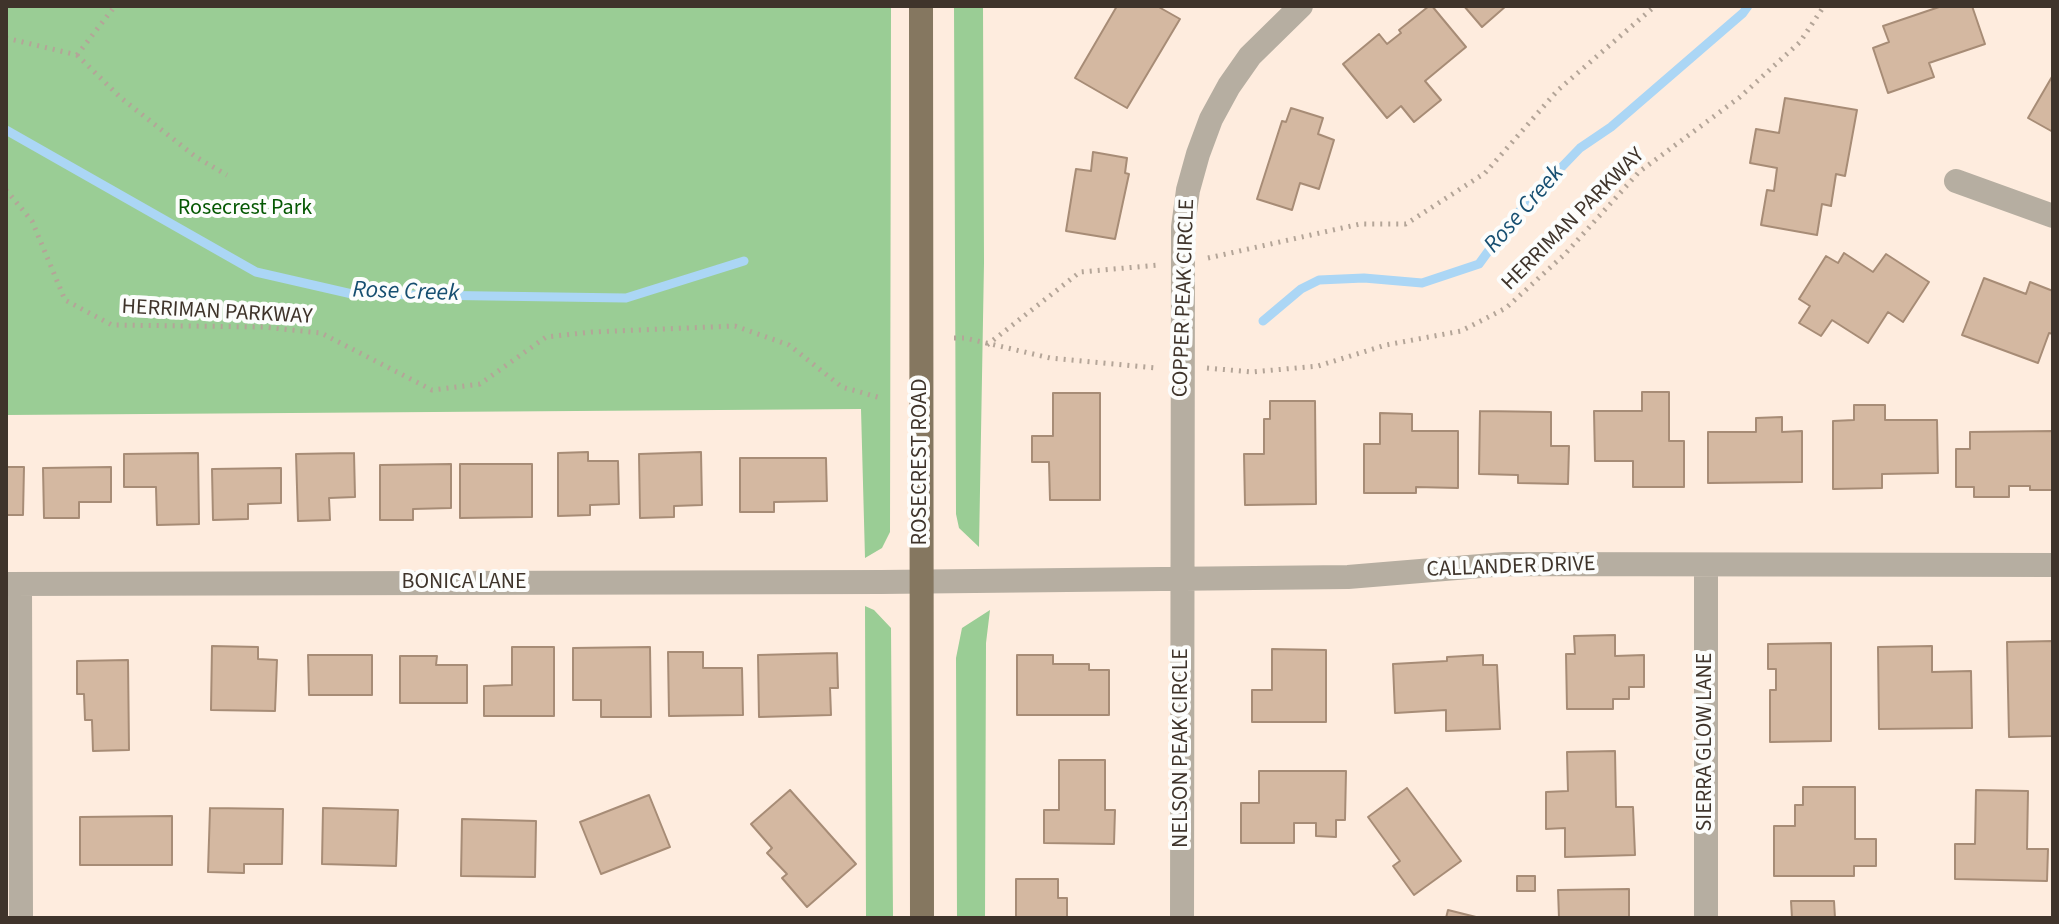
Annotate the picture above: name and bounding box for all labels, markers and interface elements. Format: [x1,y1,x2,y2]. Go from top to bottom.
street label: HERRIMAN PARKWAY [1497,143,1651,297]
water label: Rose Creek [1479,160,1571,260]
park label: Rosecrest Park [178,196,312,222]
street label: COPPER PEAK CIRCLE [1168,198,1202,398]
water label: Rose Creek [352,277,460,309]
street label: HERRIMAN PARKWAY [121,295,313,331]
street label: ROSECREST ROAD [908,378,934,546]
street label: CALLANDER DRIVE [1426,552,1596,584]
street label: BONICA LANE [402,570,526,596]
street label: NELSON PEAK CIRCLE [1169,648,1195,848]
street label: SIERRA GLOW LANE [1693,653,1719,831]

